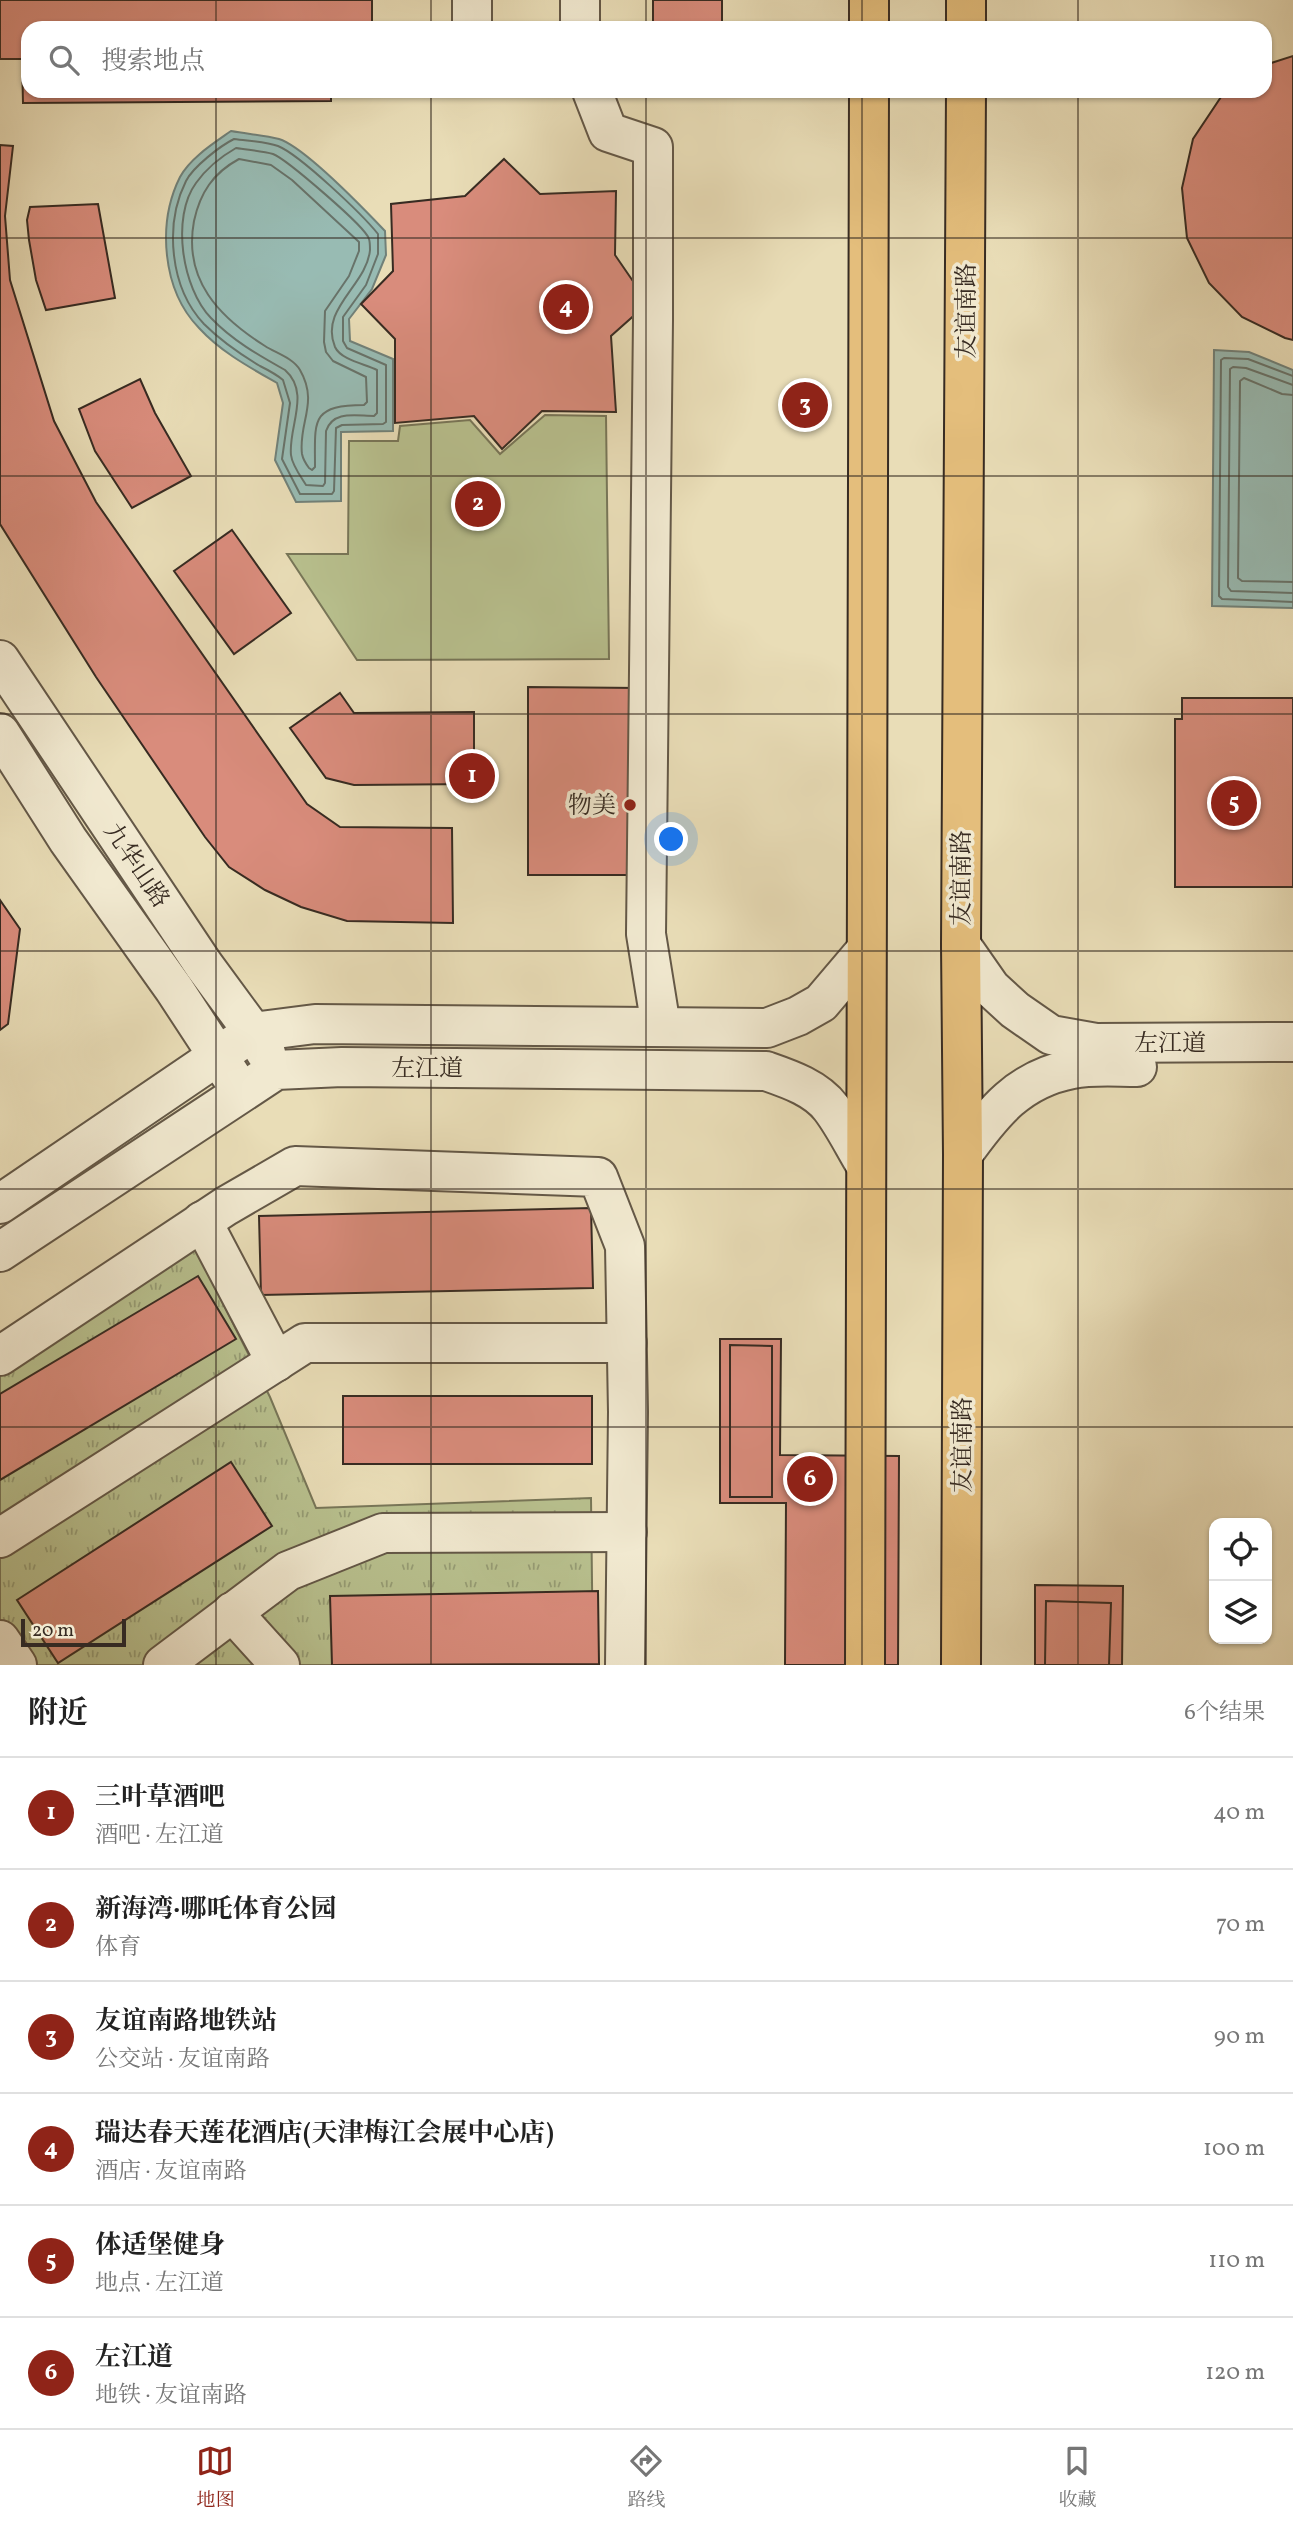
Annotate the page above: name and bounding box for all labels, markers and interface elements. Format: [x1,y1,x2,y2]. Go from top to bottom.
search box [21,21,1272,98]
icon: search [45,41,83,79]
text: 搜索地点 [101,44,205,80]
street label: 友谊南路 [951,263,985,359]
pin: 4 [543,281,589,333]
pin: 3 [782,379,828,431]
pin: 2 [455,478,501,530]
pin: 1 [449,750,495,802]
pin: 5 [1211,777,1257,829]
place label: 物美 [568,790,616,824]
marker: 物美 [622,797,638,813]
street label: 九华山路 [94,817,176,915]
your location [654,822,688,856]
street label: 友谊南路 [946,830,980,926]
street label: 左江道 [1134,1028,1206,1062]
street label: 左江道 [391,1053,463,1087]
street label: 友谊南路 [947,1397,981,1493]
pin: 6 [787,1453,833,1505]
map controls [1209,1518,1272,1644]
button: locate [1209,1518,1272,1581]
button: layers [1209,1581,1272,1644]
scale bar [21,1616,126,1648]
text: 20 m [32,1618,74,1644]
text: 附近 [28,1693,88,1735]
text: 6个结果 [1184,1697,1265,1729]
text: 三叶草酒吧 [95,1780,225,1816]
text: 1 [46,1797,56,1829]
text: 40 m [1213,1797,1265,1829]
text: 酒吧 · 左江道 [95,1820,224,1852]
text: 新海湾·哪吒体育公园 [95,1892,336,1928]
text: 2 [45,1909,57,1941]
text: 70 m [1216,1909,1265,1941]
text: 体育 [95,1932,141,1964]
text: 友谊南路地铁站 [95,2004,277,2040]
text: 3 [45,2021,57,2053]
text: 90 m [1214,2021,1265,2053]
text: 公交站 · 友谊南路 [95,2044,270,2076]
text: 瑞达春天莲花酒店(天津梅江会展中心店) [95,2116,554,2152]
text: 4 [44,2133,58,2165]
text: 100 m [1203,2133,1265,2165]
text: 酒店 · 友谊南路 [95,2156,247,2188]
text: 体适堡健身 [95,2228,225,2264]
text: 5 [45,2245,57,2277]
text: 110 m [1208,2245,1265,2277]
text: 地点 · 左江道 [95,2268,224,2300]
text: 左江道 [95,2340,173,2376]
text: 6 [45,2357,57,2389]
text: 120 m [1205,2357,1265,2389]
text: 地铁 · 友谊南路 [95,2380,247,2412]
tab: 地图 [196,2442,235,2514]
tab: 路线 [627,2442,666,2514]
tab: 收藏 [1058,2442,1097,2514]

